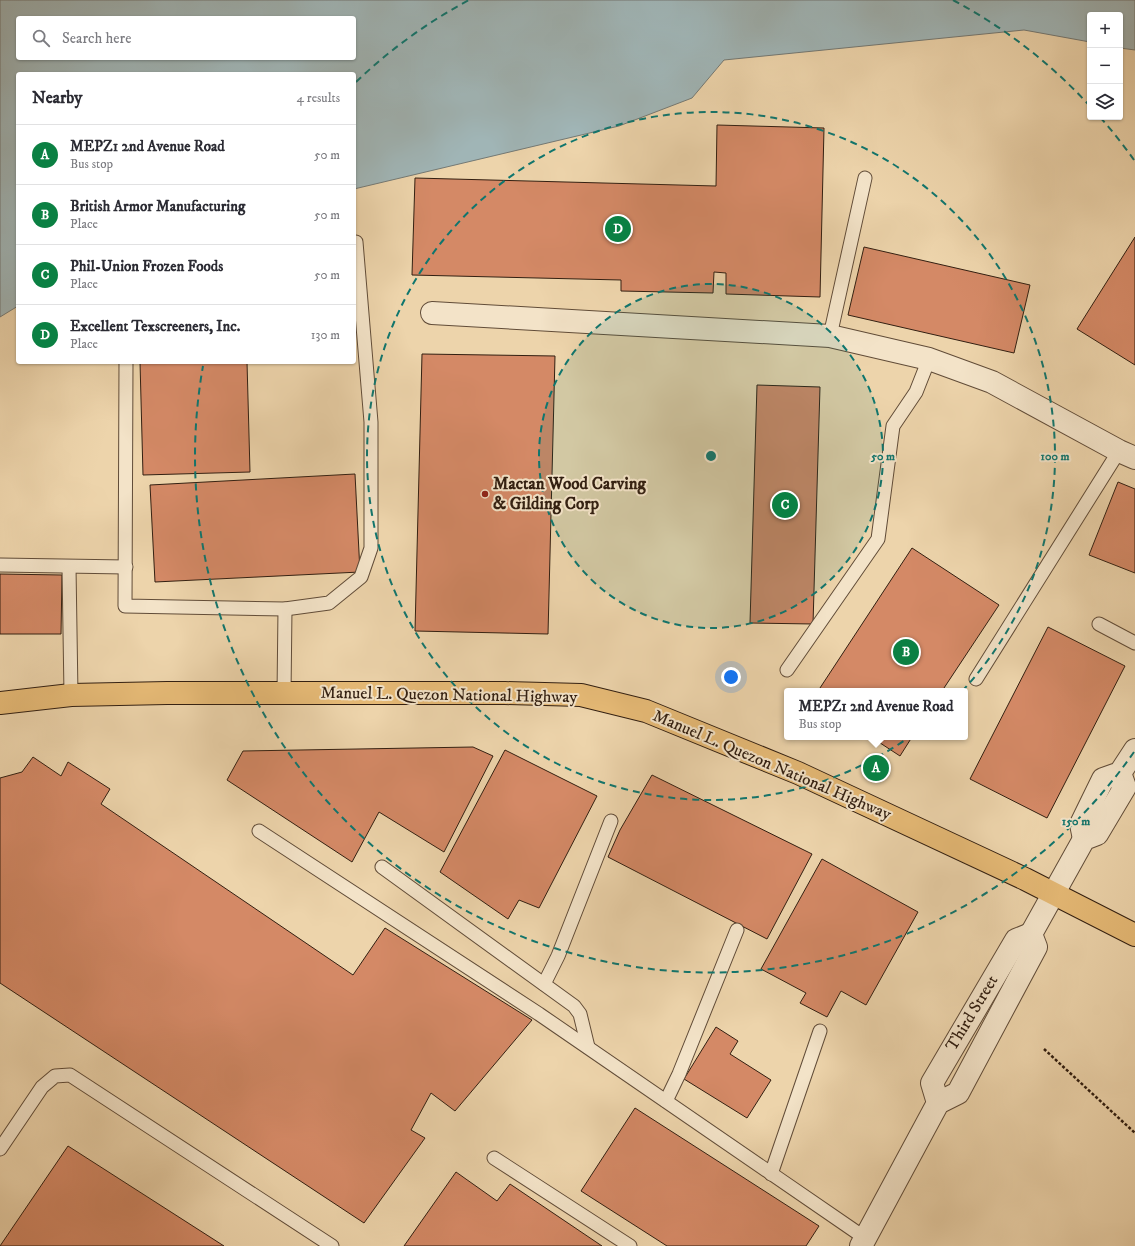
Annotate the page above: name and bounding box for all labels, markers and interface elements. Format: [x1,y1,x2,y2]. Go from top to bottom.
map controls [1087,12,1123,120]
button: + [1087,12,1123,48]
search box [16,16,356,60]
icon: search [30,27,52,49]
text: Search here [62,29,131,48]
button: − [1087,48,1123,84]
button: layers [1087,84,1123,120]
text: Nearby [32,87,82,109]
text: 4 results [297,90,340,106]
text: MEPZ1 2nd Avenue Road [70,137,225,156]
text: A [41,147,49,163]
text: 50 m [314,147,340,163]
text: Bus stop [70,156,113,172]
text: British Armor Manufacturing [70,197,245,216]
text: B [41,207,49,223]
text: 50 m [314,207,340,223]
pin: D [605,214,631,244]
text: Place [70,216,98,232]
text: Phil-Union Frozen Foods [70,257,223,276]
text: C [41,267,49,283]
text: 50 m [314,267,340,283]
text: Place [70,276,98,292]
text: Excellent Texscreeners, Inc. [70,317,240,336]
text: D [40,327,50,343]
text: 130 m [311,327,340,343]
text: Place [70,336,98,352]
centre of rings [704,449,718,463]
text: 50 m [870,449,895,464]
text: 100 m [1041,449,1069,464]
place label: Mactan Wood Carving & Gilding Corp [493,473,647,515]
marker: Mactan Wood Carving & Gilding Corp [480,489,490,499]
pin: C [772,490,798,520]
pin: B [893,637,919,667]
your location [721,667,741,687]
street label: Manuel L. Quezon National Highway [320,682,579,708]
popup [784,688,968,740]
text: MEPZ1 2nd Avenue Road [799,697,953,716]
street label: Manuel L. Quezon National Highway [649,705,895,826]
text: Bus stop [799,716,842,732]
pin: A [863,753,889,783]
text: 150 m [1062,814,1090,829]
street label: Third Street [941,971,1004,1055]

